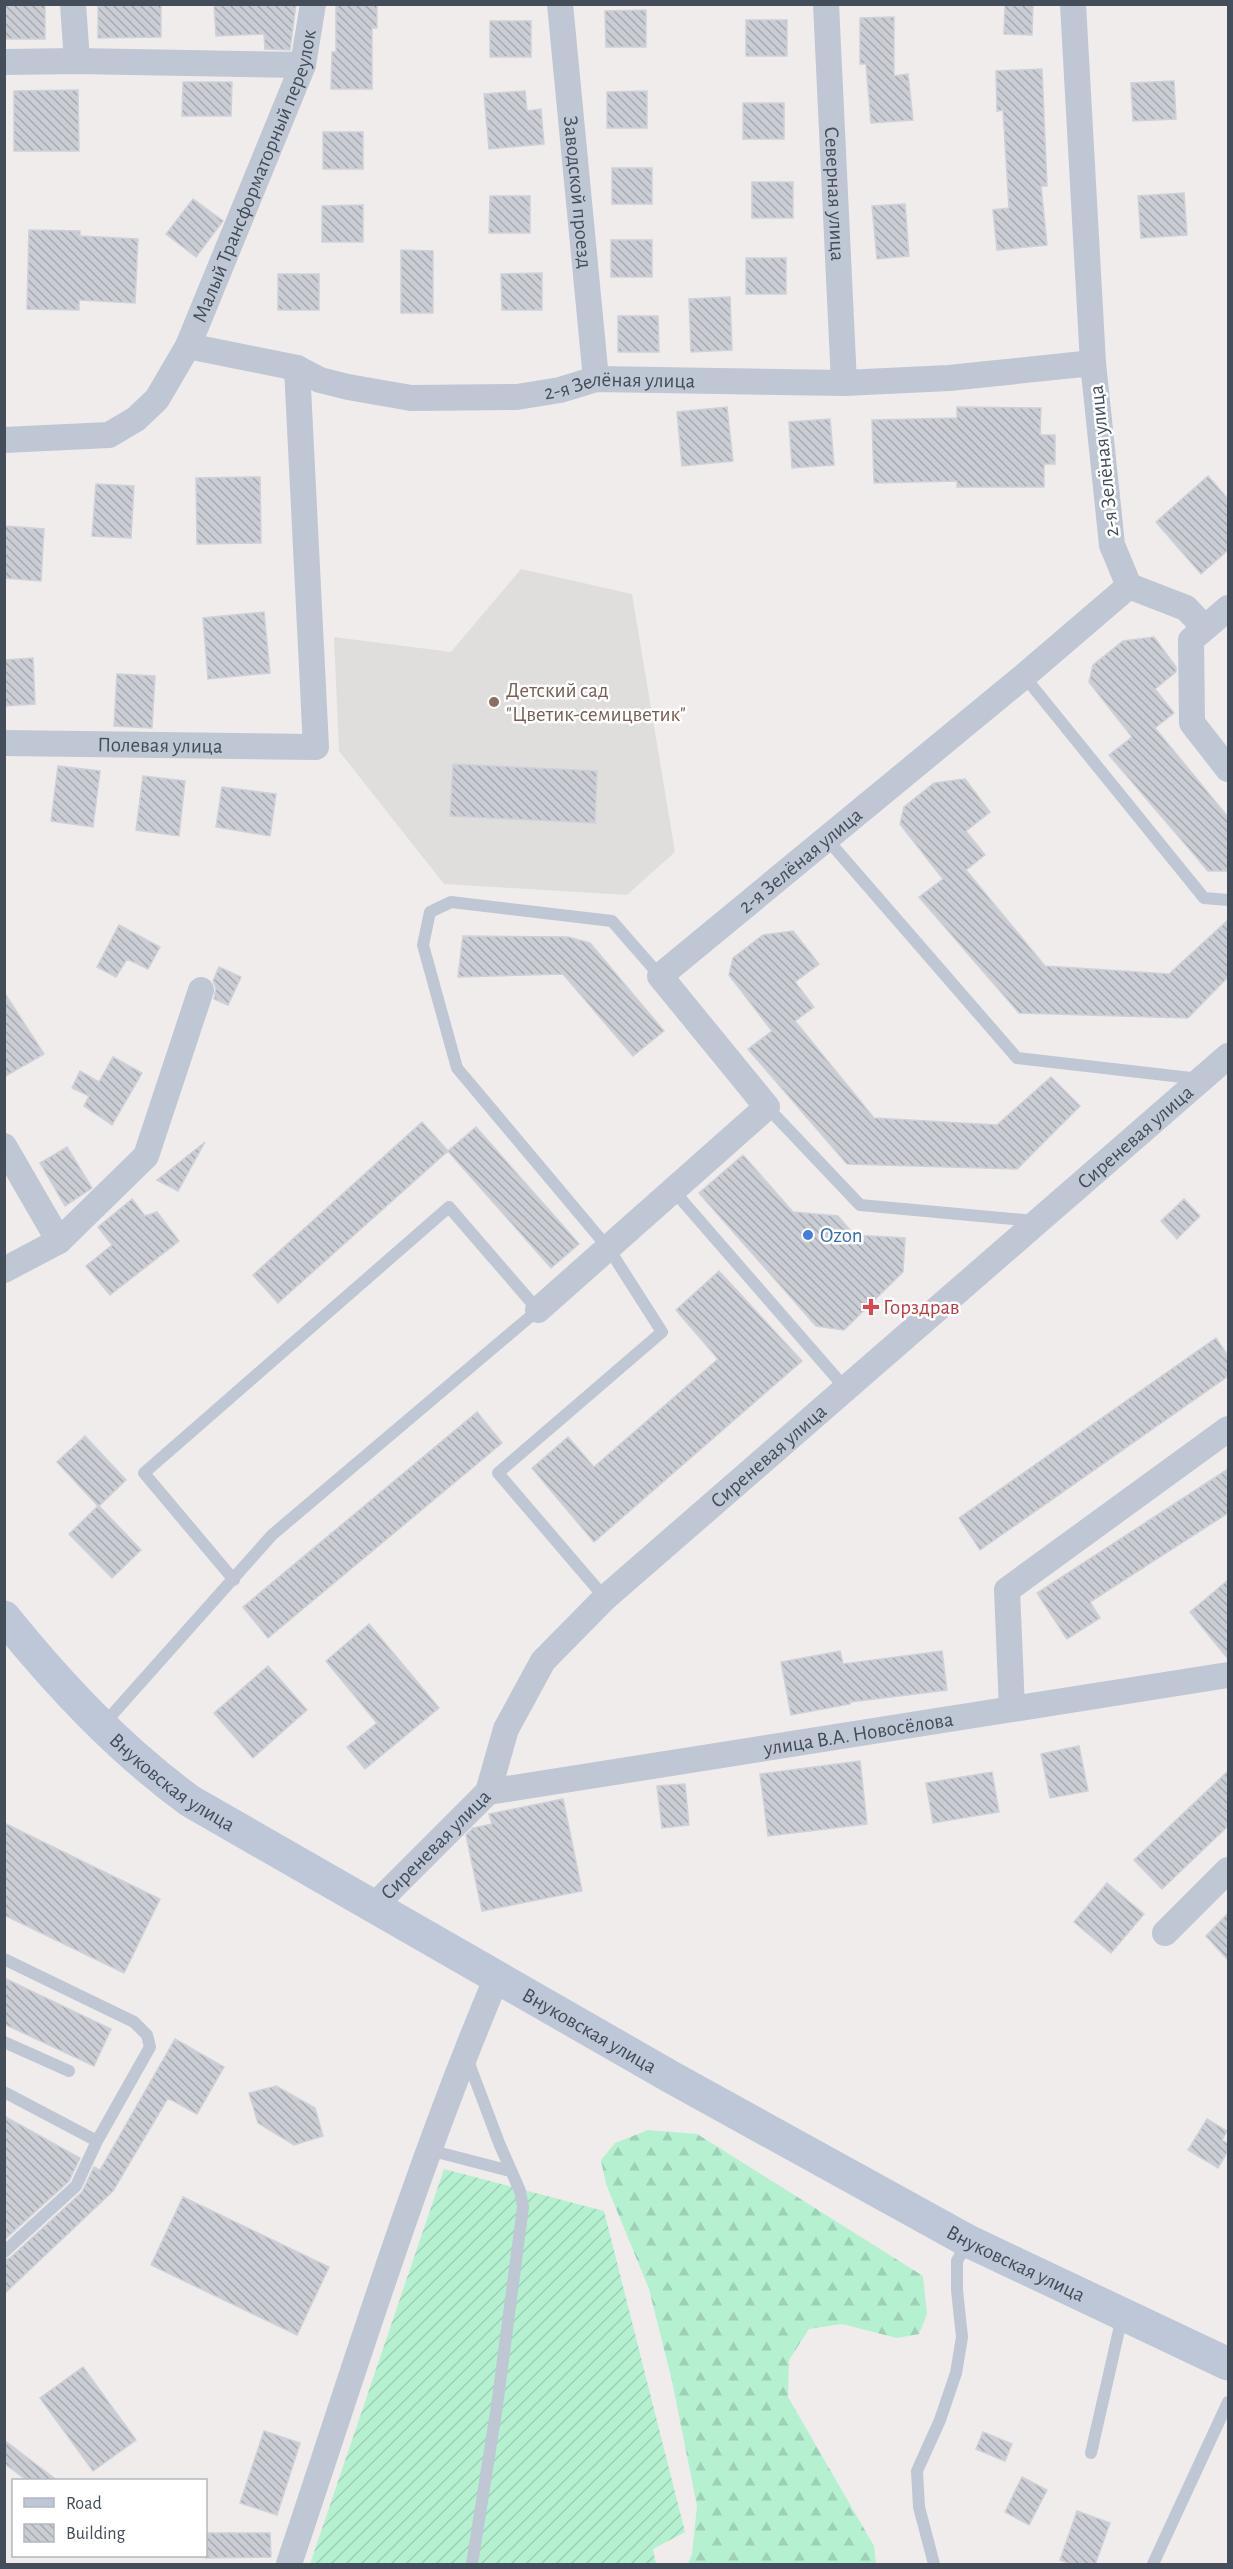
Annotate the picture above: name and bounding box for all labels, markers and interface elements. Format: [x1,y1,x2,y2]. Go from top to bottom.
street label: Малый Трансформаторный переулок [188,28,319,325]
street label: Заводской проезд [560,115,596,269]
street label: Северная улица [821,126,849,262]
street label: 2-я Зелёная улица [543,368,696,403]
street label: 2-я Зелёная улица [1086,384,1122,538]
place label: Детский сад "Цветик-семицветик" [506,680,686,725]
marker: Детский сад "Цветик-семицветик" [487,695,501,709]
street label: Полевая улица [97,734,223,756]
street label: 2-я Зелёная улица [735,803,866,917]
street label: Сиреневая улица [1073,1081,1197,1193]
place label: Ozon [820,1225,863,1246]
marker: Ozon [801,1228,815,1242]
place label: Горздрав [883,1297,960,1318]
marker: Горздрав [864,1300,878,1314]
street label: Сиреневая улица [706,1400,831,1512]
street label: улица В.А. Новосёлова [761,1708,955,1759]
street label: Внуковская улица [106,1729,239,1835]
street label: Сиреневая улица [376,1785,495,1904]
street label: Внуковская улица [519,1984,661,2077]
street label: Внуковская улица [943,2221,1089,2305]
legend [12,2479,207,2557]
text: Road [66,2495,102,2513]
text: Building [66,2525,126,2543]

